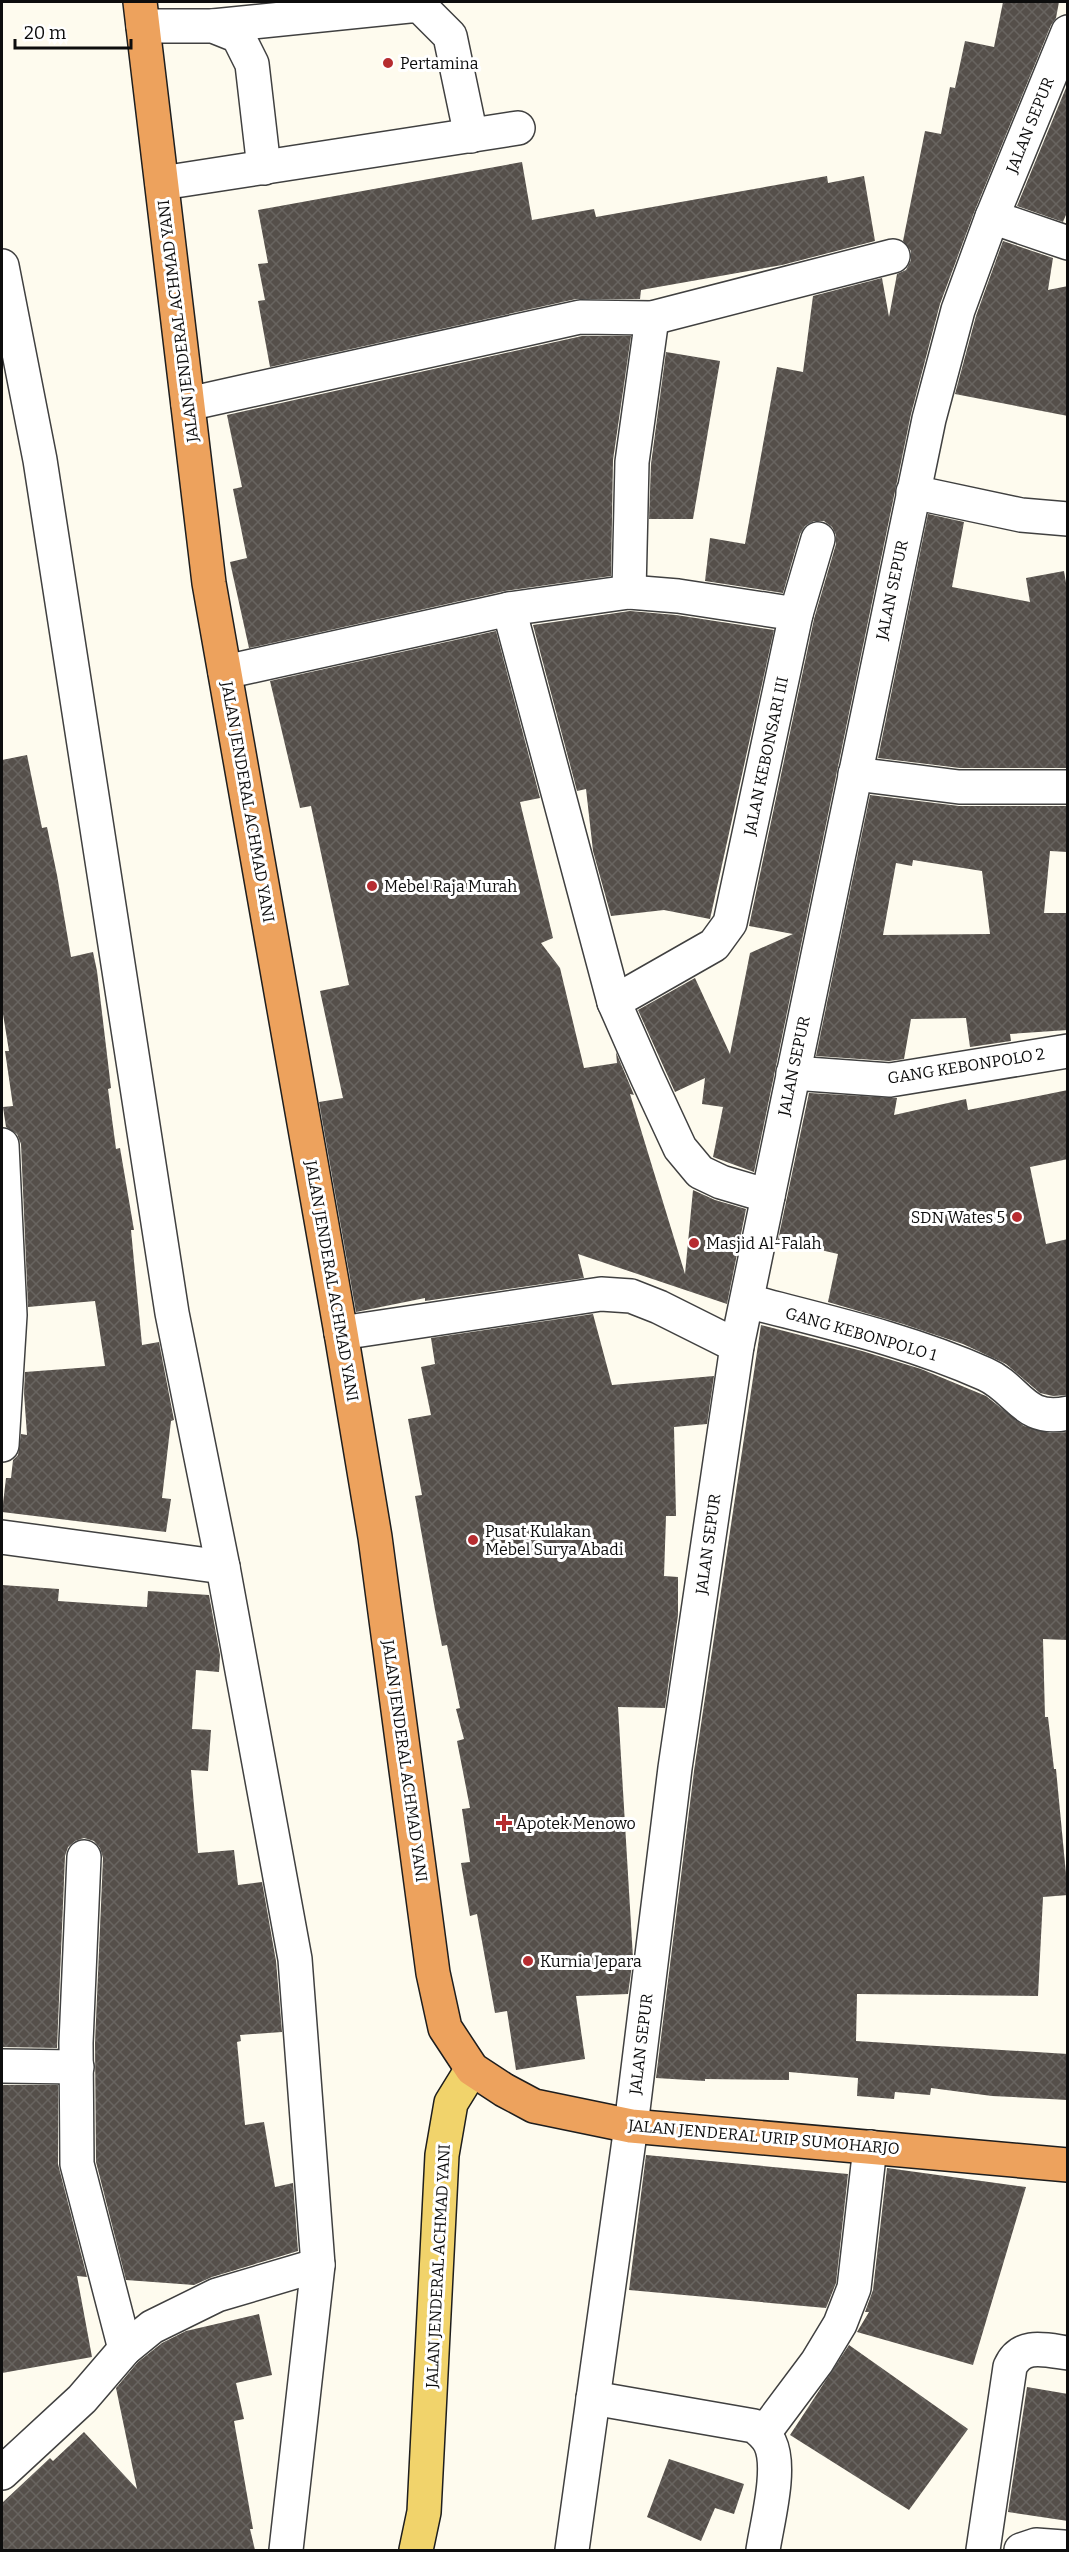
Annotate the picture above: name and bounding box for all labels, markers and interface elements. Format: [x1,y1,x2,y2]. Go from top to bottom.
scale bar [15,12,130,50]
text: 20 m [24,22,66,44]
place label: Pertamina [400,54,479,73]
marker: Pertamina [381,56,395,70]
street label: JALAN SEPUR [1002,74,1058,177]
street label: JALAN JENDERAL ACHMAD YANI [154,199,202,444]
street label: JALAN SEPUR [872,538,912,643]
street label: JALAN KEBONSARI III [740,675,792,838]
street label: JALAN JENDERAL ACHMAD YANI [217,679,279,924]
place label: Mebel Raja Murah [384,877,517,896]
marker: Mebel Raja Murah [365,879,379,893]
street label: JALAN SEPUR [774,1014,814,1119]
street label: GANG KEBONPOLO 2 [886,1044,1046,1088]
street label: JALAN JENDERAL ACHMAD YANI [301,1158,363,1403]
place label: SDN Wates 5 [911,1208,1005,1227]
marker: SDN Wates 5 [1010,1210,1024,1224]
place label: Masjid Al-Falah [706,1234,822,1253]
marker: Masjid Al-Falah [687,1236,701,1250]
street label: GANG KEBONPOLO 1 [783,1303,939,1365]
street label: JALAN SEPUR [691,1492,725,1597]
place label: Pusat Kulakan Mebel Surya Abadi [485,1522,624,1559]
marker: Pusat Kulakan Mebel Surya Abadi [466,1533,480,1547]
street label: JALAN JENDERAL ACHMAD YANI [378,1638,431,1883]
place label: Apotek Menowo [516,1814,636,1833]
marker: Apotek Menowo [497,1816,511,1830]
place label: Kurnia Jepara [540,1952,642,1971]
marker: Kurnia Jepara [521,1954,535,1968]
street label: JALAN SEPUR [625,1992,657,2097]
street label: JALAN JENDERAL URIP SUMOHARJO [627,2116,900,2158]
street label: JALAN JENDERAL ACHMAD YANI [422,2143,454,2390]

